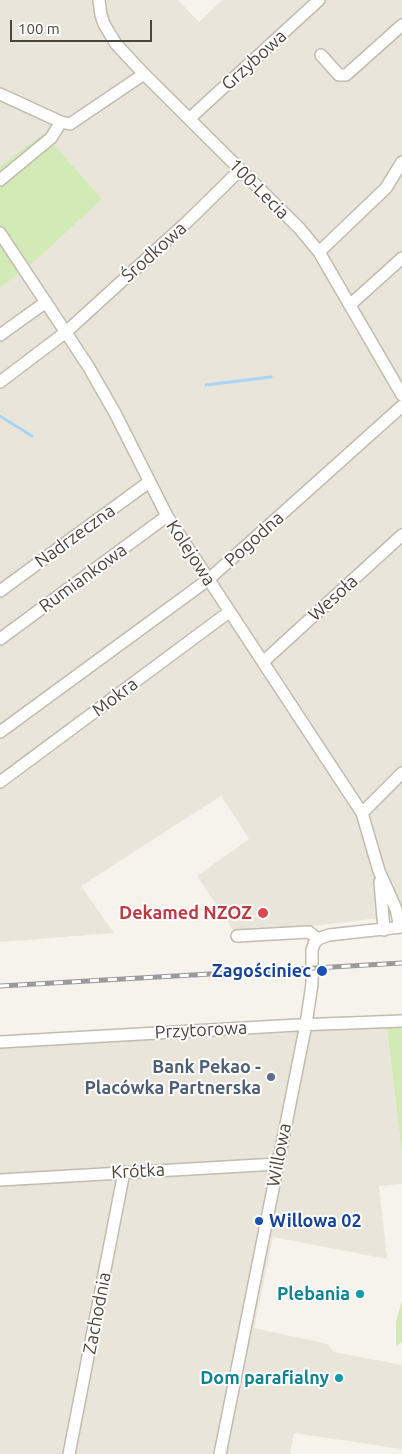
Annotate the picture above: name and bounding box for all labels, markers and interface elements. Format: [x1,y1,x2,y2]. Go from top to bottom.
scale bar [12,10,155,42]
text: 100 m [18,20,60,37]
street label: Grzybowa [217,25,291,95]
street label: 100-Lecia [224,154,294,224]
street label: Środkowa [117,217,191,287]
street label: Nadrzeczna [31,500,119,572]
street label: Pogodna [220,507,288,571]
street label: Kolejowa [162,516,220,590]
street label: Rumiankowa [35,539,131,617]
street label: Wesoła [304,570,362,626]
street label: Mokra [88,673,142,721]
place label: Dekamed NZOZ [119,902,252,924]
marker: Dekamed NZOZ [256,906,270,920]
place label: Zagościniec [212,960,311,982]
marker: Zagościniec [315,964,329,978]
street label: Przytorowa [154,1017,248,1043]
place label: Bank Pekao - Placówka Partnerska [84,1056,261,1098]
marker: Bank Pekao - Placówka Partnerska [265,1071,277,1083]
street label: Willowa [262,1121,296,1189]
street label: Krótka [111,1159,165,1183]
place label: Willowa 02 [269,1210,362,1232]
marker: Willowa 02 [253,1215,265,1227]
street label: Zachodnia [78,1270,116,1356]
place label: Plebania [277,1283,350,1305]
marker: Plebania [354,1288,366,1300]
place label: Dom parafialny [200,1367,329,1389]
marker: Dom parafialny [333,1372,345,1384]

